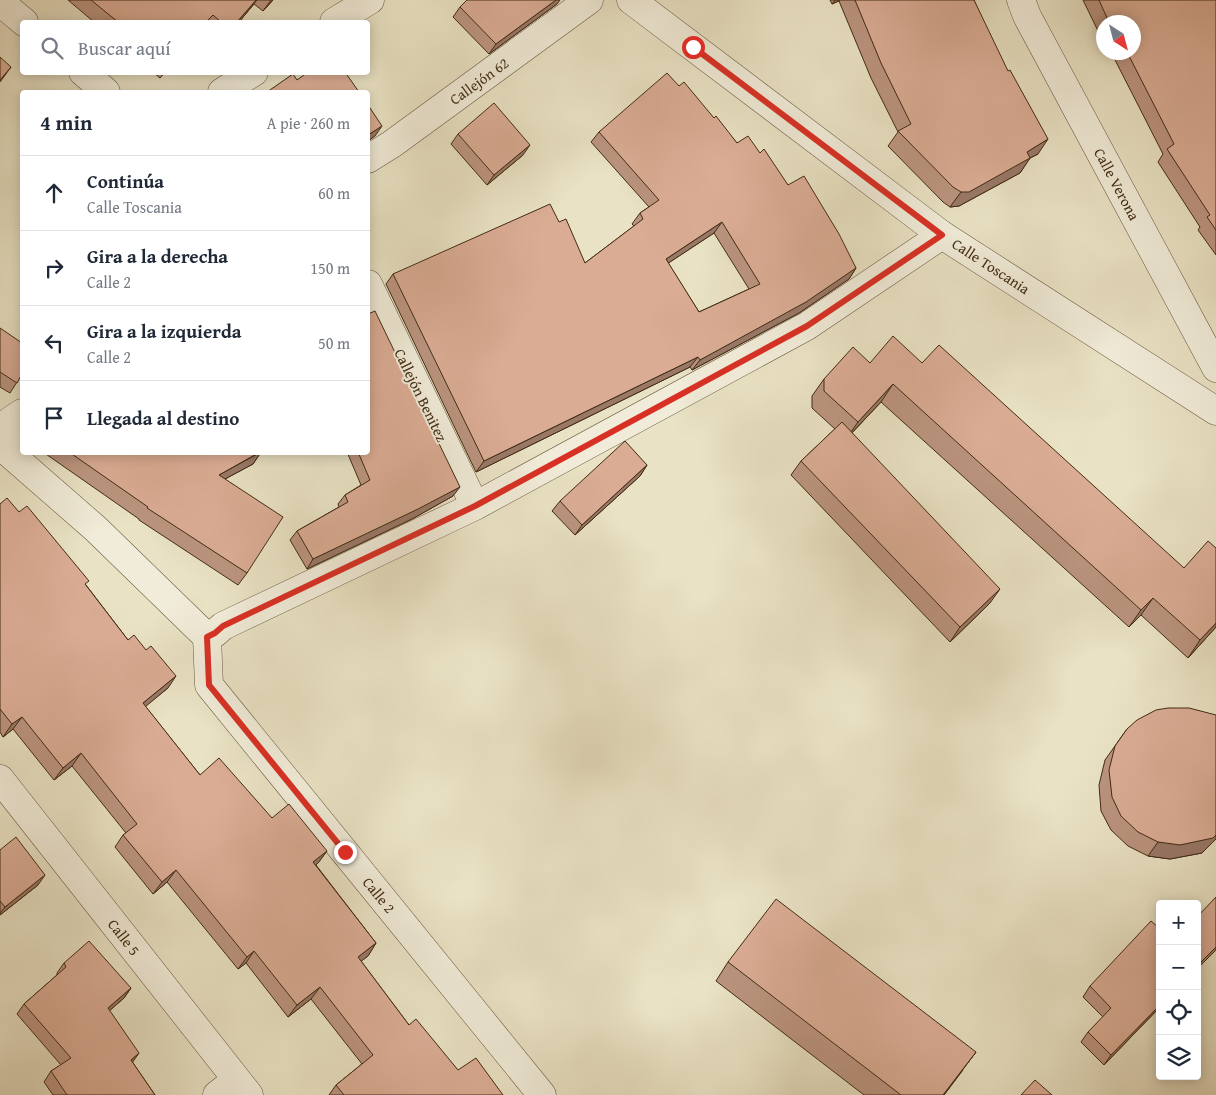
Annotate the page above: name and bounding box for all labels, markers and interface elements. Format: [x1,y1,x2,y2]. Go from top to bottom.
north arrow [1096,15,1141,60]
search box [20,20,370,75]
icon: search [38,34,66,62]
text: Buscar aquí [78,34,171,62]
route start [682,36,705,59]
street label: Callejón 62 [445,52,513,110]
text: 4 min [40,107,92,138]
text: A pie · 260 m [267,111,350,135]
street label: Calle Verona [1089,144,1145,224]
text: Continúa [87,167,164,195]
icon: ahead [40,179,68,207]
text: 60 m [318,181,350,205]
text: Calle Toscania [87,195,182,219]
street label: Calle Toscania [948,233,1034,299]
text: Gira a la derecha [87,242,228,270]
icon: right [40,254,68,282]
text: 150 m [310,256,350,280]
text: Calle 2 [87,270,131,294]
text: Gira a la izquierda [87,317,242,345]
icon: left [40,329,68,357]
text: 50 m [318,331,350,355]
text: Calle 2 [87,345,131,369]
street label: Callejón Benitez [389,345,453,445]
icon: arrive [40,404,68,432]
text: Llegada al destino [87,404,239,432]
route end [334,841,357,864]
street label: Calle 2 [358,872,400,918]
map controls [1156,900,1201,1080]
button: + [1156,900,1201,945]
street label: Calle 5 [103,914,145,960]
button: − [1156,945,1201,990]
button: locate [1156,990,1201,1035]
button: layers [1156,1035,1201,1080]

